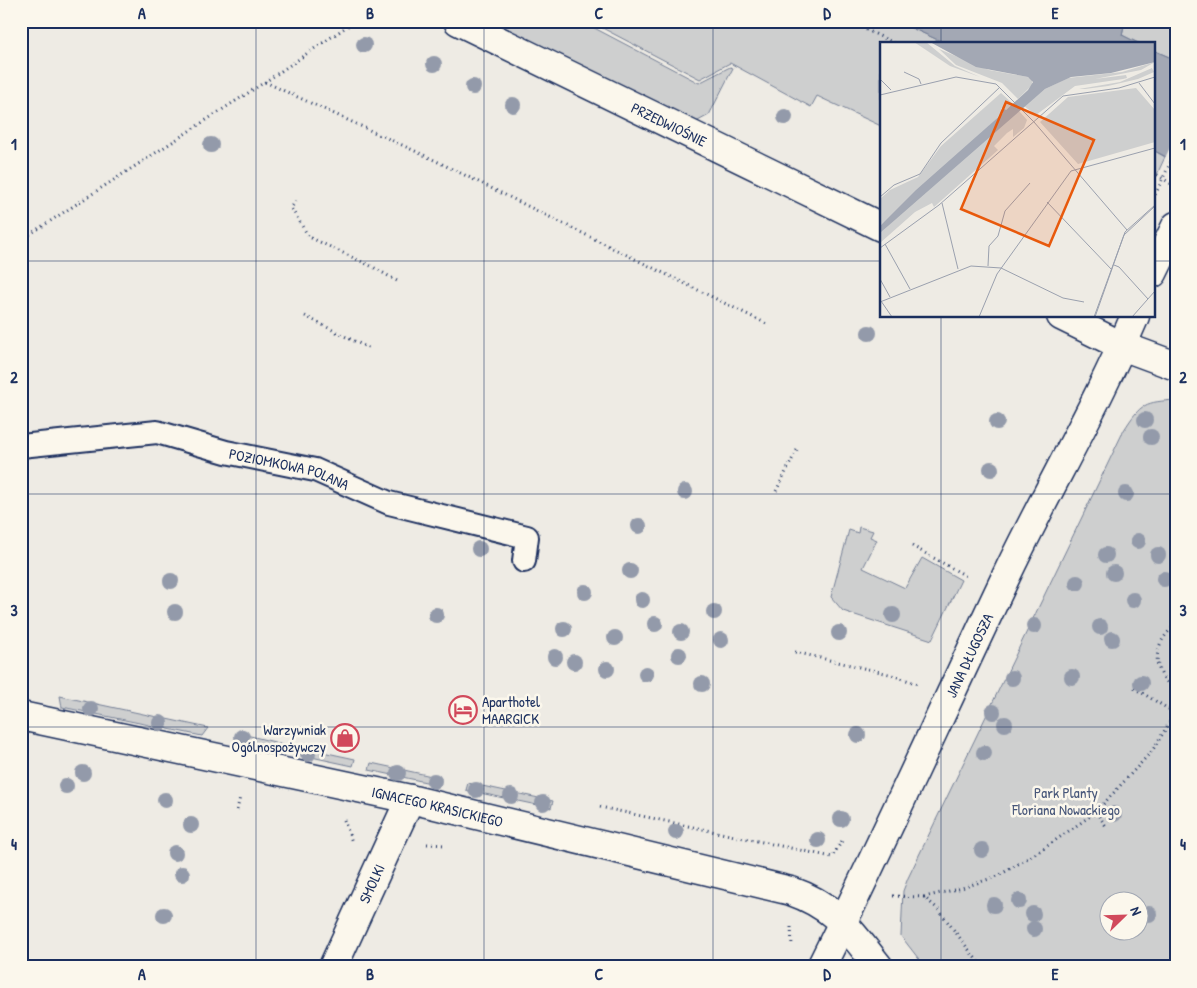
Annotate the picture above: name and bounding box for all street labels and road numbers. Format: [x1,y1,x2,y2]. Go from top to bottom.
street label: PRZEDWIOŚNIE [628,97,711,151]
street label: POZIOMKOWA POLANA [227,442,353,495]
street label: JANA DŁUGOSZA [940,609,998,701]
street label: IGNACEGO KRASICKIEGO [370,781,505,832]
street label: SMOLKI [353,860,389,906]

